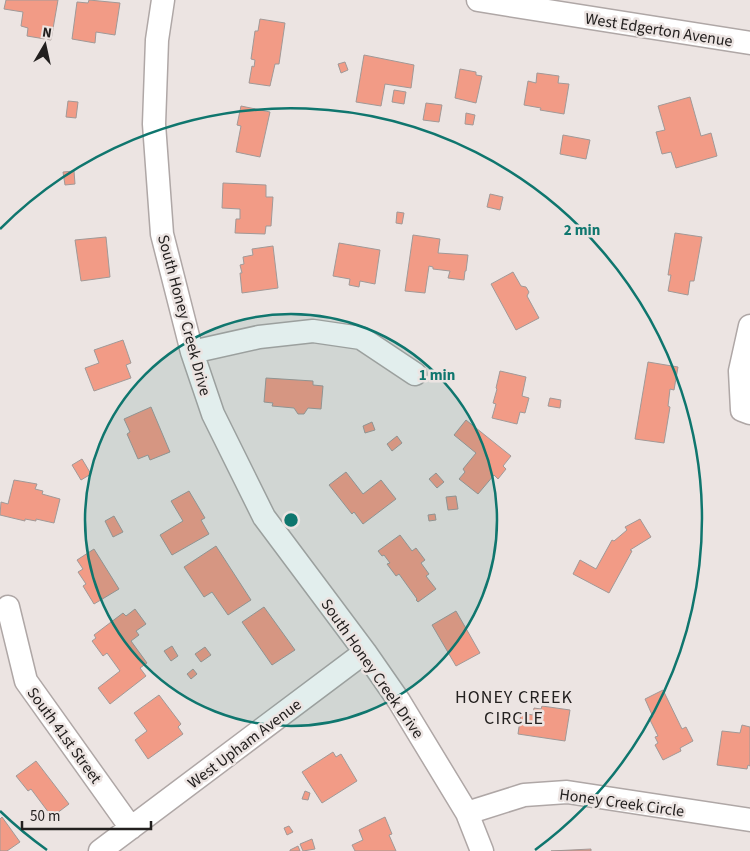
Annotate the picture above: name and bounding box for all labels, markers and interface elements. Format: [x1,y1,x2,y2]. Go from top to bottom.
street label: West Edgerton Avenue [583,7,734,53]
north arrow [20,20,70,70]
text: N [41,23,53,44]
text: 2 min [564,220,600,241]
street label: South Honey Creek Drive [152,232,216,398]
text: 1 min [419,365,455,386]
centre of rings [282,511,300,529]
street label: South Honey Creek Drive [316,594,429,743]
street label: South 41st Street [22,683,107,789]
district label: HONEY CREEK CIRCLE [455,685,573,731]
street label: West Upham Avenue [183,694,306,794]
street label: Honey Creek Circle [558,783,686,823]
scale bar [22,798,151,830]
text: 50 m [30,806,60,827]

